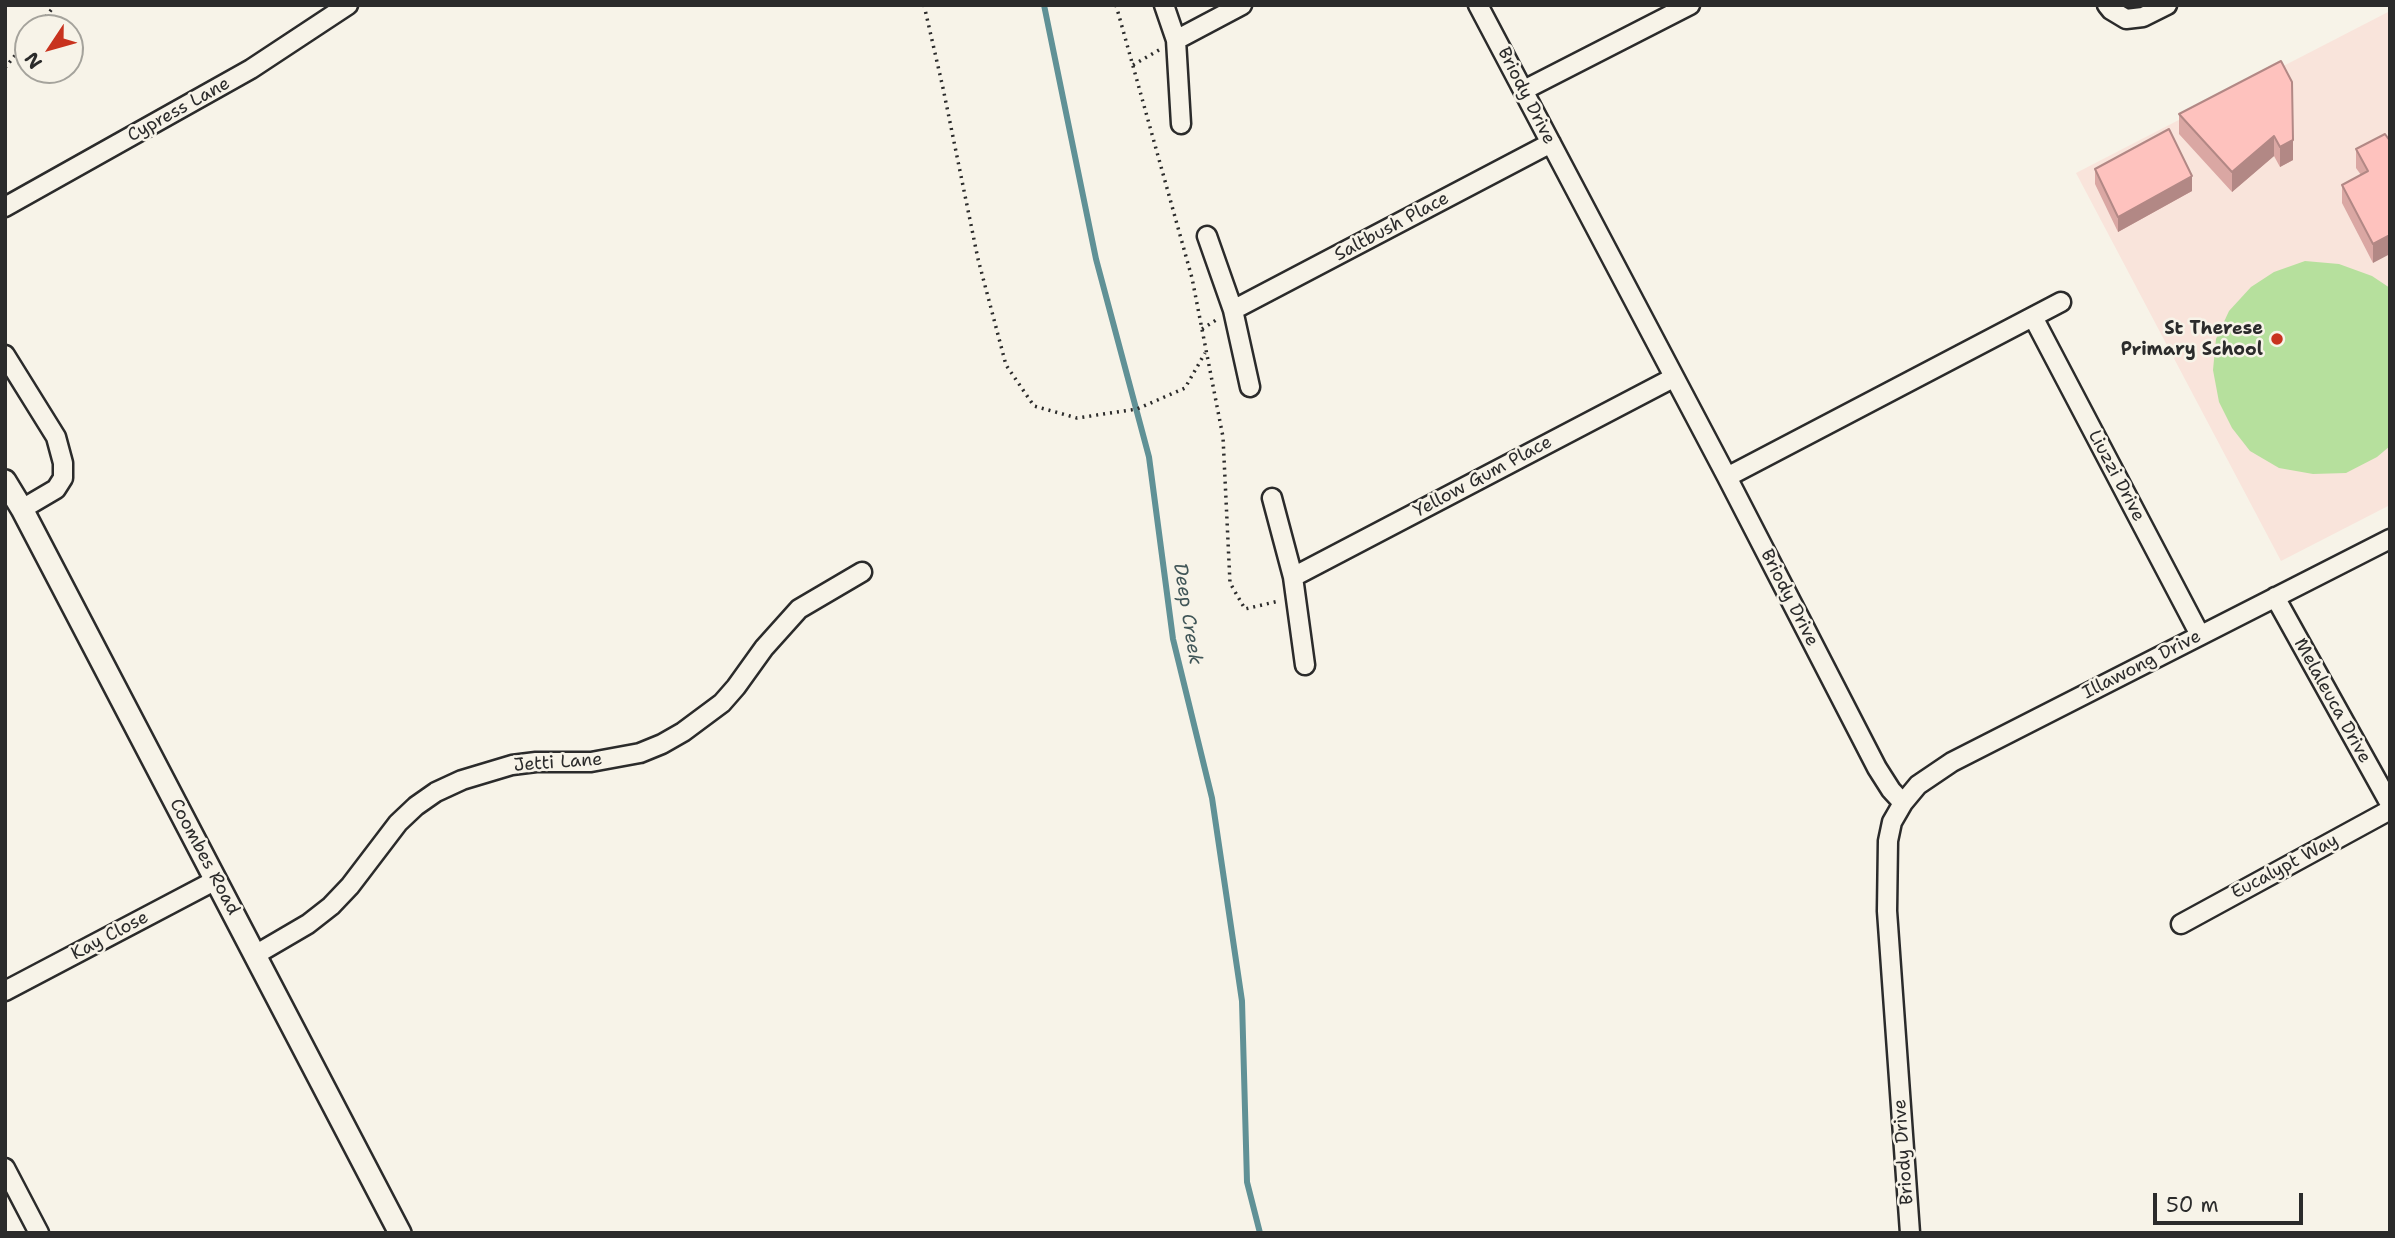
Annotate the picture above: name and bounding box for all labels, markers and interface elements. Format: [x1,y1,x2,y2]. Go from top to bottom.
north arrow [14,14,84,84]
street label: Briody Drive [1492,44,1560,148]
text: N [19,47,48,74]
street label: Cypress Lane [124,73,234,147]
street label: Saltbush Place [1331,188,1453,266]
place label: St Therese Primary School [2121,318,2263,360]
marker: St Therese Primary School [2269,331,2285,347]
street label: Liuzzi Drive [2083,427,2149,525]
street label: Yellow Gum Place [1410,431,1556,523]
street label: Briody Drive [1755,546,1823,650]
water label: Deep Creek [1168,562,1206,666]
street label: Illawong Drive [2079,626,2205,704]
street label: Melaleuca Drive [2289,635,2375,767]
street label: Jetti Lane [513,749,603,777]
street label: Coombes Road [164,795,244,919]
street label: Eucalypt Way [2228,830,2342,904]
street label: Kay Close [68,907,152,965]
street label: Briody Drive [1890,1098,1918,1206]
scale bar [2157,1178,2308,1222]
text: 50 m [2166,1191,2219,1219]

